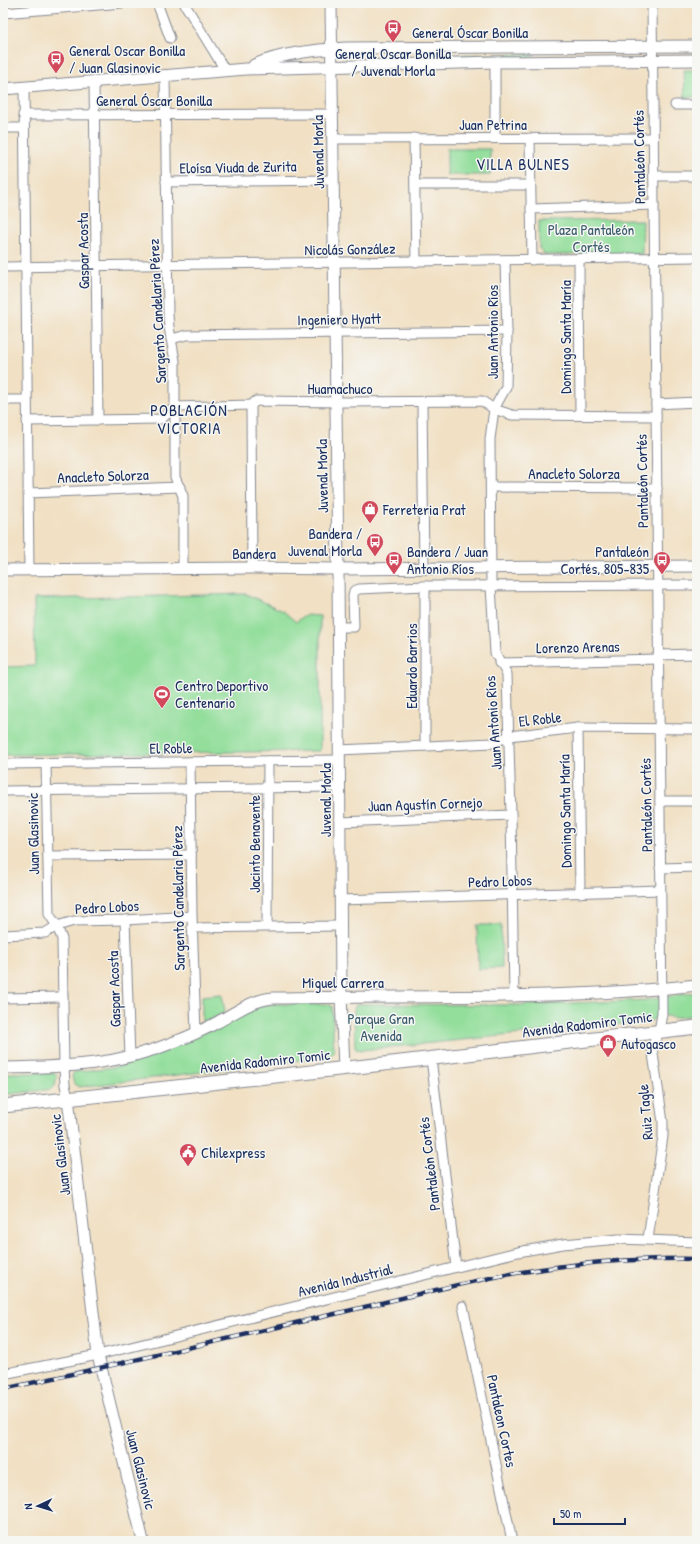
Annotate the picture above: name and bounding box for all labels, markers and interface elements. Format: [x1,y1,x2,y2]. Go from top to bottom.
bus stop icon: General Oscar Bonilla / Juvenal Morla [383,18,403,43]
street label: General Óscar Bonilla [412,22,528,43]
place label: General Oscar Bonilla / Juan Glasinovic [69,40,185,78]
place label: General Oscar Bonilla / Juvenal Morla [335,43,451,81]
bus stop icon: General Oscar Bonilla / Juan Glasinovic [46,49,66,74]
street label: General Óscar Bonilla [96,90,212,111]
street label: Pantaleón Cortés [628,110,650,204]
street label: Juan Petrina [459,114,527,135]
street label: Juvenal Morla [307,115,329,189]
district label: VILLA BULNES [476,153,570,175]
street label: Eloísa Viuda de Zurita [179,155,297,179]
street label: Gaspar Acosta [72,213,94,289]
park label: Plaza Pantaleón Cortés [548,219,634,257]
street label: Sargento Candelaria Pérez [143,237,171,384]
street label: Nicolás González [304,238,396,260]
street label: Domingo Santa María [555,280,576,394]
street label: Juan Antonio Ríos [482,284,503,379]
street label: Ingeniero Hyatt [297,308,382,330]
street label: Huamachuco [308,378,372,399]
district label: POBLACIÓN VICTORIA [150,399,228,439]
street label: Pantaleón Cortés [631,434,653,528]
street label: Juvenal Morla [311,439,333,513]
street label: Anacleto Solorza [528,463,620,484]
street label: Anacleto Solorza [57,464,149,488]
shop icon: Ferreteria Prat [360,499,380,524]
place label: Ferreteria Prat [382,499,467,520]
place label: Bandera / Juvenal Morla [288,523,362,561]
bus stop icon: Bandera / Juvenal Morla [365,532,385,557]
place label: Bandera / Juan Antonio Ríos [407,541,488,579]
place label: Pantaleón Cortés, 805-835 [560,541,650,579]
street label: Bandera [232,543,276,564]
bus stop icon: Bandera / Juan Antonio Ríos [384,550,404,575]
bus stop icon: Pantaleón Cortés, 805-835 [652,550,672,575]
street label: Eduardo Barrios [401,623,422,709]
street label: Lorenzo Arenas [536,636,620,658]
place label: Centro Deportivo Centenario [175,675,268,713]
street label: Juan Antonio Ríos [479,675,507,771]
sports icon: Centro Deportivo Centenario [152,684,172,709]
street label: El Roble [517,706,563,732]
street label: El Roble [149,737,193,759]
street label: Domingo Santa María [554,754,576,868]
street label: Pantaleón Cortés [635,758,657,852]
street label: Juvenal Morla [315,763,336,837]
street label: Juan Agustín Cornejo [367,792,483,816]
street label: Juan Glasinovic [22,793,44,875]
street label: Jacinto Benavente [244,795,265,893]
street label: Sargento Candelaria Pérez [166,825,190,971]
street label: Pedro Lobos [468,869,533,893]
street label: Pedro Lobos [75,895,140,919]
street label: Gaspar Acosta [102,950,126,1028]
street label: Miguel Carrera [302,972,384,993]
street label: Avenida Radomiro Tomic [521,1006,653,1042]
park label: Parque Gran Avenida [348,1008,415,1046]
shop icon: Autogasco [598,1033,618,1058]
place label: Autogasco [621,1033,676,1054]
street label: Avenida Radomiro Tomic [199,1044,331,1078]
street label: Ruiz Tagle [632,1083,658,1141]
street label: Juan Glasinovic [45,1113,75,1197]
street label: Pantaleón Cortés [413,1116,445,1212]
public building icon: Chilexpress [178,1142,198,1167]
place label: Chilexpress [201,1142,266,1163]
street label: Avenida Industrial [296,1258,394,1302]
street label: Pantaleon Cortes [482,1373,522,1469]
street label: Juan Glasinovic [121,1427,161,1511]
north arrow [18,1486,58,1526]
scale bar [554,1500,625,1526]
text: N [21,1503,35,1510]
text: 50 m [560,1505,581,1522]

